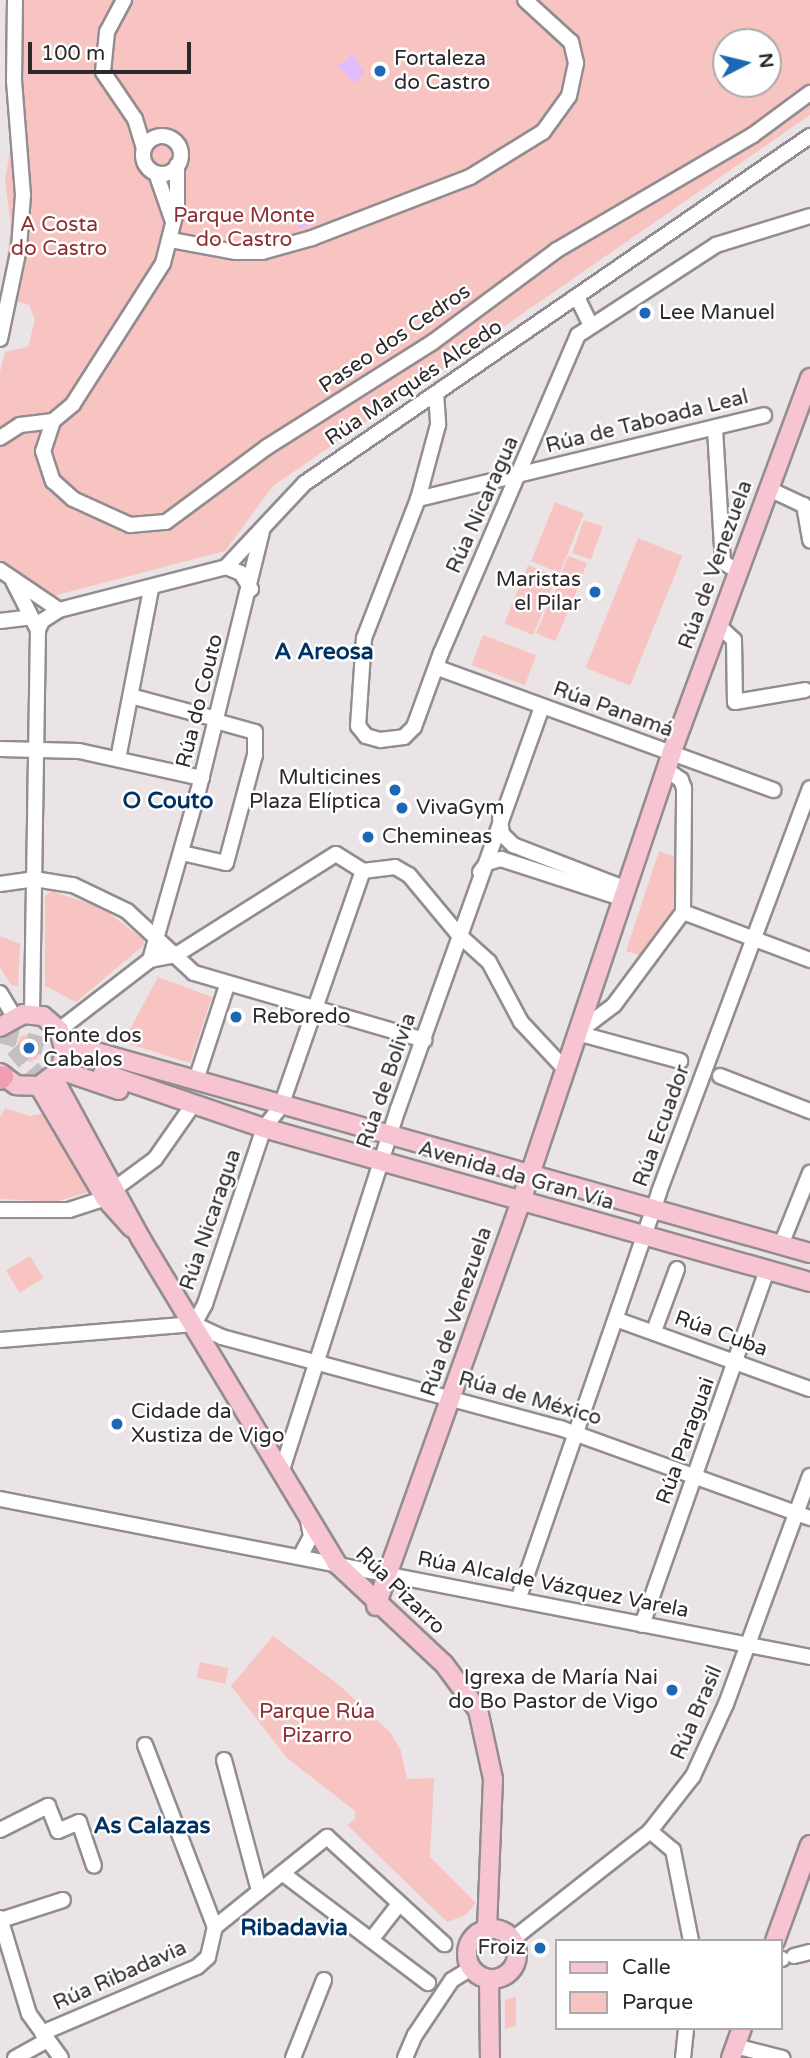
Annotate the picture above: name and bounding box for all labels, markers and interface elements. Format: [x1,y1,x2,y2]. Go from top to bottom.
scale bar [32,28,194,72]
north arrow [712,28,782,98]
text: 100 m [41,41,105,66]
place label: Fortaleza do Castro [394,46,490,96]
text: N [754,52,778,70]
marker: Fortaleza do Castro [372,63,388,79]
park label: Parque Monte do Castro [173,203,315,253]
park label: A Costa do Castro [11,212,107,262]
street label: Paseo dos Cedros [315,279,475,399]
place label: Lee Manuel [659,300,775,326]
marker: Lee Manuel [637,305,653,321]
street label: Rúa Marqués Alcedo [321,314,507,452]
street label: Rúa de Taboada Leal [543,385,751,459]
street label: Rúa Nicaragua [441,432,525,578]
street label: Rúa de Venezuela [674,477,758,653]
place label: Maristas el Pilar [496,567,581,617]
marker: Maristas el Pilar [587,584,603,600]
street label: Rúa do Couto [171,632,229,770]
district label: A Areosa [274,638,374,666]
street label: Rúa Panamá [549,677,677,743]
place label: Multicines Plaza Elíptica [249,765,381,815]
marker: Multicines Plaza Elíptica [387,782,403,798]
district label: O Couto [123,787,213,815]
place label: VivaGym [416,795,505,821]
marker: VivaGym [394,800,410,816]
place label: Chemineas [382,824,492,850]
marker: Chemineas [360,829,376,845]
place label: Reboredo [252,1004,350,1030]
marker: Reboredo [226,1007,246,1027]
street label: Rúa de Bolivia [352,1010,422,1152]
place label: Fonte dos Cabalos [43,1023,142,1073]
marker: Fonte dos Cabalos [21,1040,37,1056]
street label: Rúa Ecuador [628,1062,696,1190]
street label: Avenida da Gran Vía [415,1136,617,1216]
street label: Rúa Nicaragua [175,1146,247,1294]
street label: Rúa de Venezuela [416,1224,498,1400]
street label: Rúa Cuba [671,1306,771,1362]
street label: Rúa de México [455,1367,605,1431]
street label: Rúa Paraguai [651,1374,721,1508]
place label: Cidade da Xustiza de Vigo [131,1399,284,1449]
marker: Cidade da Xustiza de Vigo [109,1416,125,1432]
street label: Rúa Pizarro [350,1542,450,1640]
street label: Rúa Alcalde Vázquez Varela [415,1546,691,1624]
street label: Rúa Brasil [666,1662,728,1764]
place label: Igrexa de María Nai do Bo Pastor de Vigo [448,1665,658,1715]
marker: Igrexa de María Nai do Bo Pastor de Vigo [664,1682,680,1698]
park label: Parque Rúa Pizarro [259,1699,375,1749]
district label: As Calazas [93,1812,211,1840]
district label: Ribadavia [240,1914,348,1942]
street label: Rúa Ribadavia [49,1935,191,2017]
place label: Froiz [478,1935,526,1961]
legend [554,1939,782,2030]
marker: Froiz [532,1940,548,1956]
text: Calle [622,1955,671,1980]
text: Parque [622,1990,693,2015]

